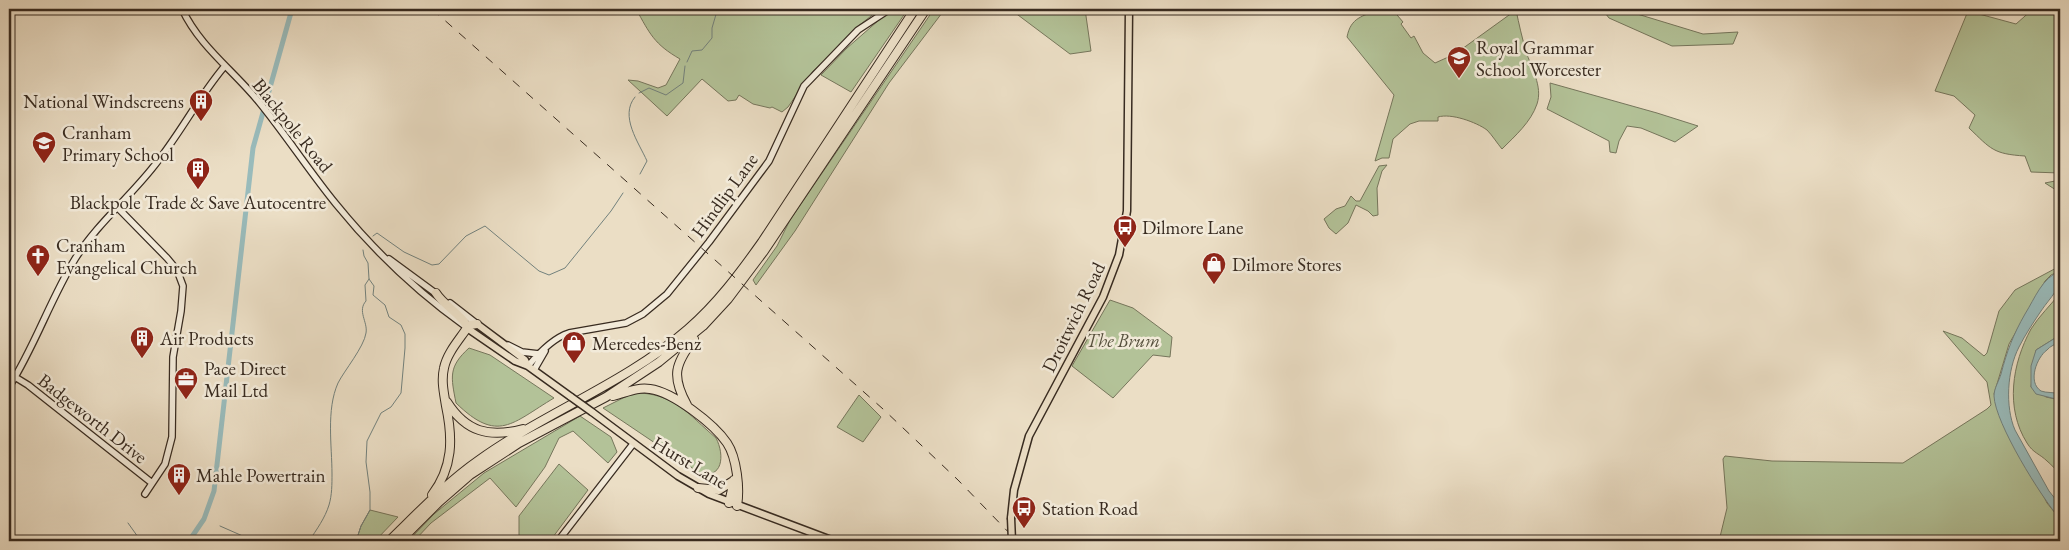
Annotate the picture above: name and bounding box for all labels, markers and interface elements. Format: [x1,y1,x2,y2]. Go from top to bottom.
place label: Royal Grammar School Worcester [1476,35,1602,82]
school or university icon: Royal Grammar School Worcester [1446,45,1472,79]
street label: Blackpole Road [247,73,339,178]
building icon: National Windscreens [188,88,214,122]
place label: National Windscreens [23,89,184,114]
place label: Cranham Primary School [62,120,174,167]
school or university icon: Cranham Primary School [31,130,57,164]
street label: Hindlip Lane [685,148,764,243]
building icon: Blackpole Trade & Save Autocentre [185,156,211,190]
place label: Blackpole Trade & Save Autocentre [70,190,326,215]
bus stop icon: Dilmore Lane [1112,214,1138,248]
place label: Dilmore Lane [1142,215,1243,240]
place label: Cranham Evangelical Church [56,233,197,280]
church icon: Cranham Evangelical Church [25,243,51,277]
shop icon: Dilmore Stores [1201,251,1227,285]
place label: Dilmore Stores [1232,252,1341,277]
street label: Droitwich Road [1036,258,1111,376]
building icon: Air Products [129,325,155,359]
place label: Air Products [159,326,254,351]
park label: The Brum [1086,328,1160,353]
shop icon: Mercedes-Benz [561,330,587,364]
place label: Mercedes-Benz [592,331,702,356]
place label: Pace Direct Mail Ltd [204,356,286,403]
office icon: Pace Direct Mail Ltd [173,366,199,400]
street label: Badgeworth Drive [33,368,153,469]
street label: Hurst Lane [647,430,732,495]
building icon: Mahle Powertrain [166,462,192,496]
place label: Mahle Powertrain [196,463,325,488]
bus stop icon: Station Road [1011,495,1037,529]
place label: Station Road [1042,496,1138,521]

